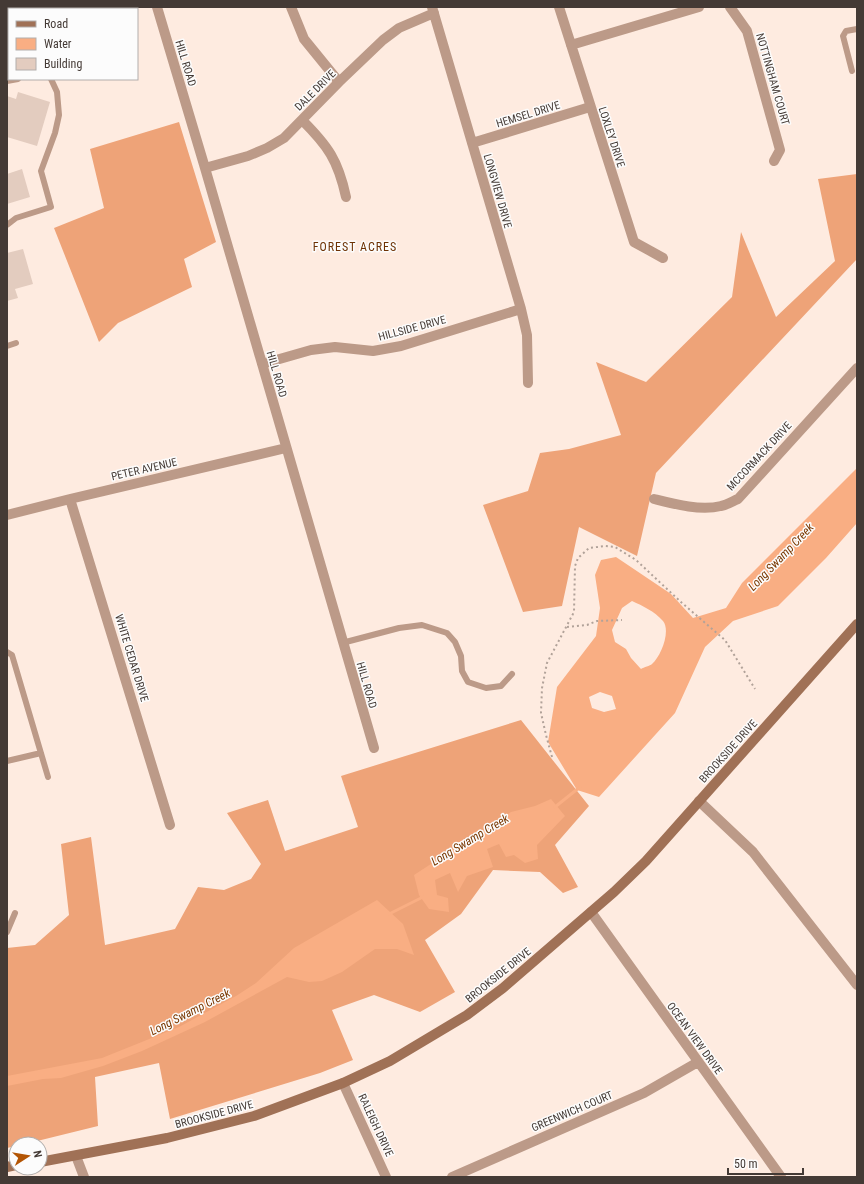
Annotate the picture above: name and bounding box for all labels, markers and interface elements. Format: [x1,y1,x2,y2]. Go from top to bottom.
legend [8,8,138,80]
text: Road [44,17,68,31]
street label: NOTTINGHAM COURT [753,32,792,127]
text: Water [44,37,72,51]
street label: HILL ROAD [172,39,199,88]
text: Building [44,57,82,71]
street label: DALE DRIVE [292,67,339,113]
street label: HEMSEL DRIVE [495,98,562,130]
street label: LOXLEY DRIVE [596,105,628,170]
street label: LONGVIEW DRIVE [481,153,514,230]
district label: FOREST ACRES [313,240,397,254]
street label: HILLSIDE DRIVE [377,313,448,344]
street label: HILL ROAD [264,350,289,399]
street label: MCCORMACK DRIVE [724,419,795,493]
street label: PETER AVENUE [110,455,179,483]
water label: Long Swamp Creek [745,520,817,594]
street label: WHITE CEDAR DRIVE [112,613,151,704]
street label: HILL ROAD [354,661,379,710]
street label: BROOKSIDE DRIVE [697,717,760,786]
water label: Long Swamp Creek [429,811,512,869]
street label: BROOKSIDE DRIVE [463,945,534,1006]
water label: Long Swamp Creek [148,985,233,1038]
street label: OCEAN VIEW DRIVE [664,1000,725,1077]
street label: GREENWICH COURT [530,1088,615,1134]
street label: RALEIGH DRIVE [355,1092,396,1159]
street label: BROOKSIDE DRIVE [174,1098,255,1131]
north arrow [8,1136,48,1176]
text: N [30,1149,44,1159]
scale bar [728,1150,803,1176]
text: 50 m [734,1157,758,1171]

